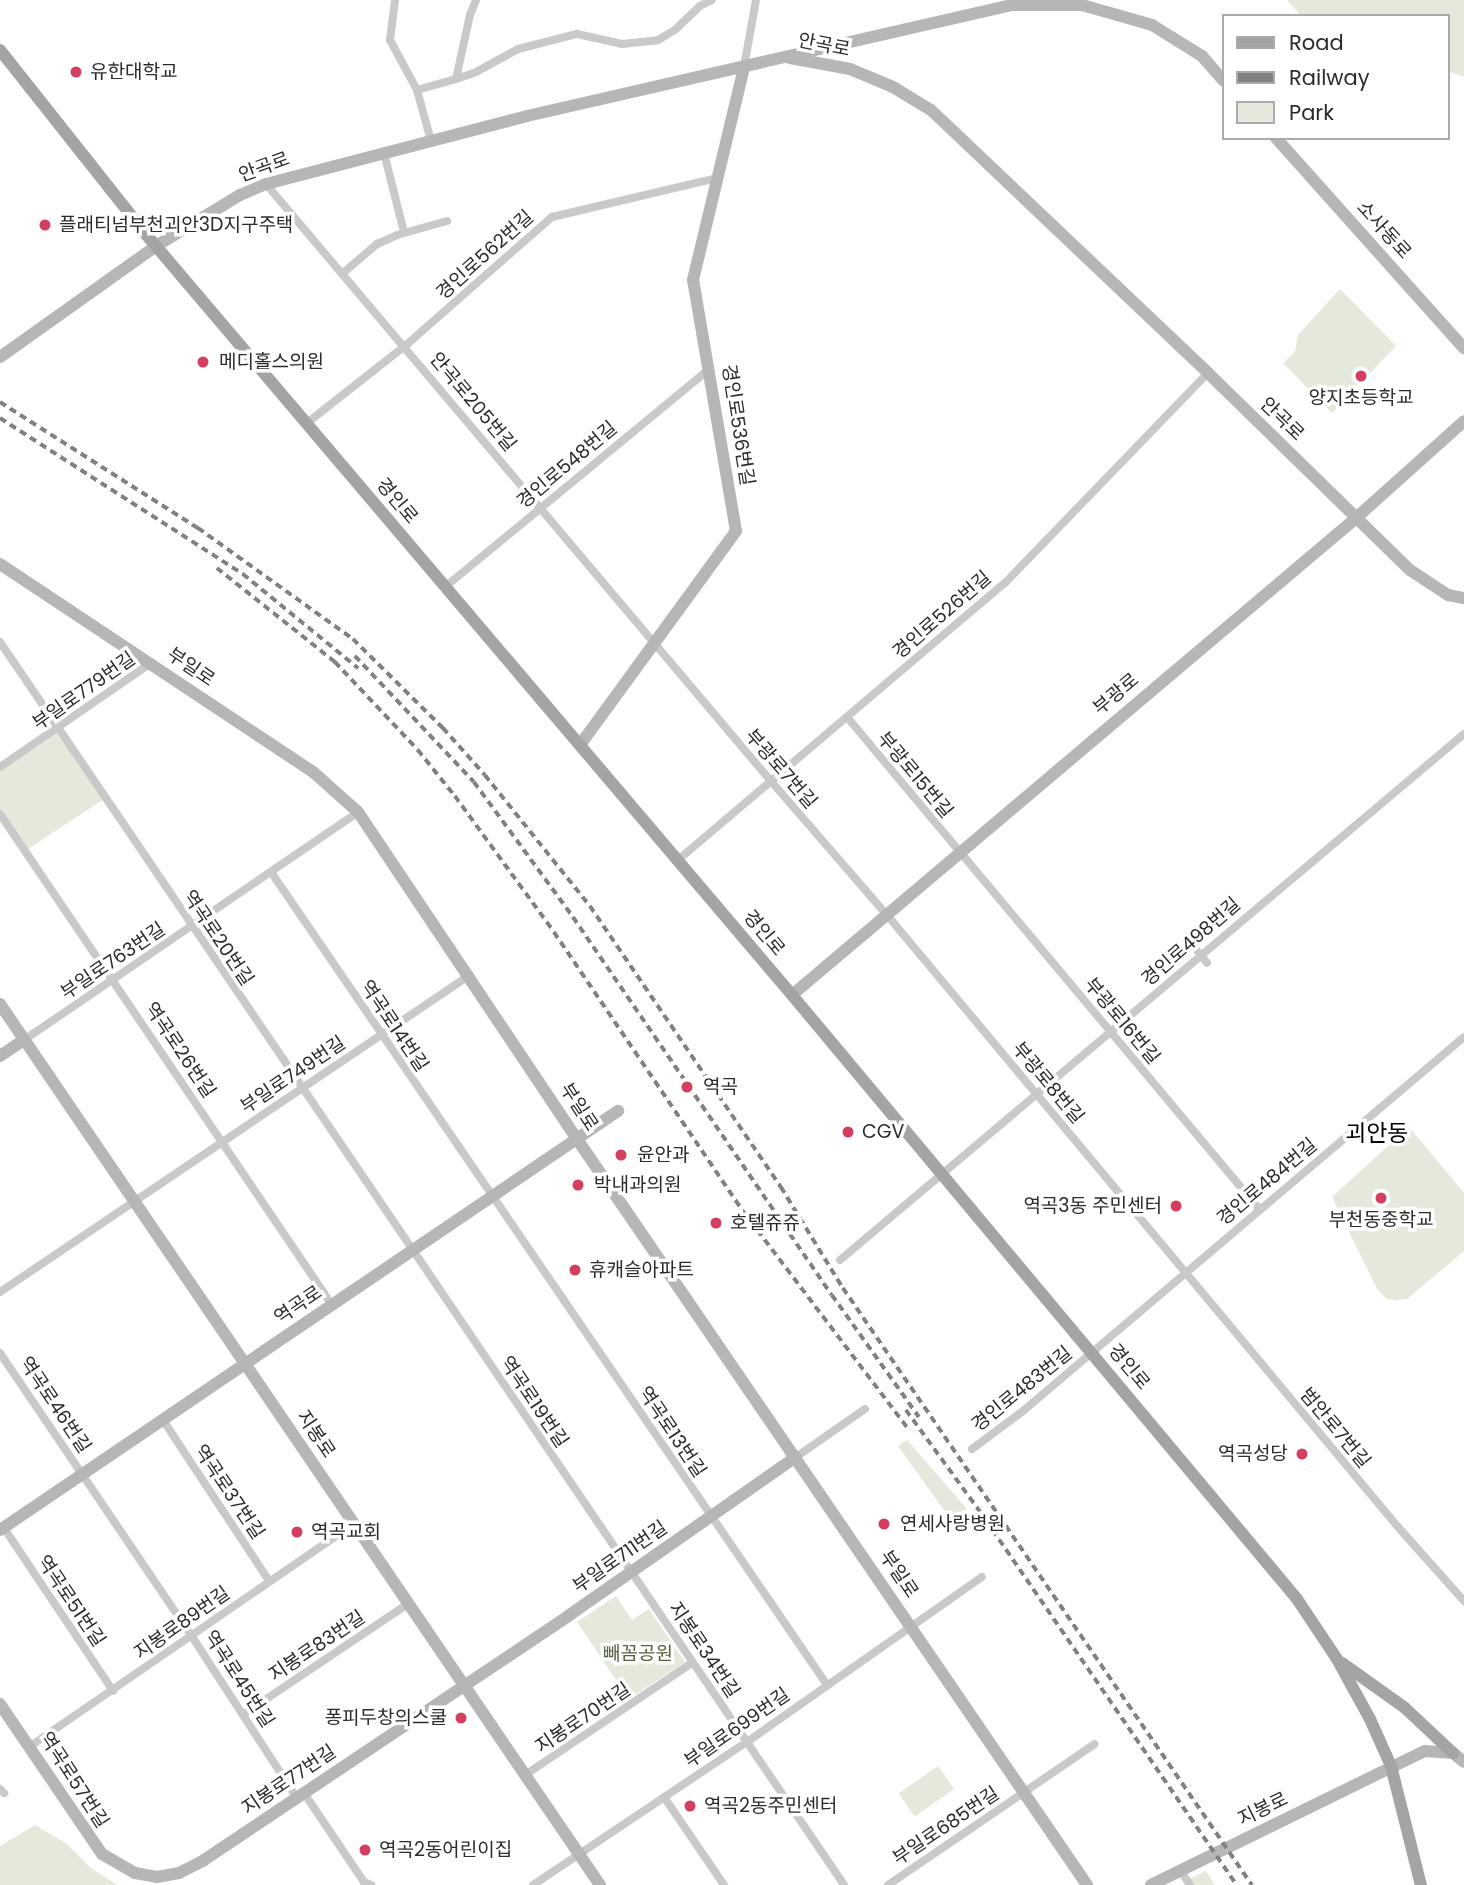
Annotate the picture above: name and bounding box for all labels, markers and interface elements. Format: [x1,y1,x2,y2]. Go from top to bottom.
legend [1222,14,1450,140]
text: Road [1289,28,1344,57]
street label: 안곡로 [796,29,852,61]
place label: 유한대학교 [90,61,177,83]
text: Railway [1289,63,1370,92]
marker: 유한대학교 [68,64,84,80]
text: Park [1289,98,1334,127]
street label: 안곡로 [235,147,293,187]
street label: 소사동로 [1352,196,1416,264]
street label: 경인로562번길 [432,206,538,304]
place label: 플래티넘부천괴안3D지구주택 [59,214,293,236]
marker: 플래티넘부천괴안3D지구주택 [37,217,53,233]
street label: 안곡로205번길 [425,348,521,456]
place label: 메디홀스의원 [219,351,324,373]
marker: 메디홀스의원 [193,352,213,372]
street label: 경인로536번길 [717,363,759,487]
marker: 양지초등학교 [1353,368,1369,384]
place label: 양지초등학교 [1309,387,1413,409]
street label: 안곡로 [1255,393,1309,445]
street label: 경인로548번길 [512,417,622,513]
street label: 경인로 [371,474,423,528]
street label: 경인로526번길 [888,566,996,664]
street label: 부일로 [163,643,219,691]
street label: 부일로779번길 [28,647,140,735]
street label: 부광로 [1089,668,1143,720]
street label: 부광로7번길 [740,725,822,813]
street label: 부광로15번길 [872,727,958,823]
street label: 역곡로20번길 [178,886,258,990]
street label: 경인로498번길 [1137,893,1245,991]
street label: 경인로 [738,906,790,960]
street label: 부일로763번길 [56,918,170,1004]
street label: 부광로16번길 [1079,973,1165,1069]
street label: 역곡로14번길 [355,976,433,1076]
street label: 역곡로26번길 [140,998,220,1102]
street label: 부일로749번길 [236,1032,350,1118]
street label: 부광로8번길 [1007,1038,1089,1128]
place label: 역곡 [703,1076,738,1098]
marker: 역곡 [677,1077,697,1097]
street label: 부일로 [555,1079,603,1135]
district label: 괴안동 [1345,1119,1409,1147]
place label: CGV [862,1121,904,1143]
marker: CGV [840,1124,856,1140]
street label: 경인로484번길 [1212,1134,1322,1230]
place label: 윤안과 [637,1144,689,1166]
marker: 윤안과 [611,1145,631,1165]
place label: 박내과의원 [594,1174,681,1196]
marker: 박내과의원 [568,1175,588,1195]
marker: 부천동중학교 [1373,1190,1389,1206]
place label: 역곡3동 주민센터 [1023,1195,1162,1217]
marker: 역곡3동 주민센터 [1168,1198,1184,1214]
place label: 부천동중학교 [1329,1209,1433,1231]
place label: 호텔쥬쥬 [730,1212,800,1234]
marker: 호텔쥬쥬 [708,1215,724,1231]
place label: 휴캐슬아파트 [589,1259,694,1281]
marker: 휴캐슬아파트 [567,1262,583,1278]
street label: 역곡로 [270,1281,326,1329]
street label: 경인로 [1103,1340,1155,1394]
street label: 경인로483번길 [967,1342,1077,1436]
street label: 역곡로46번길 [14,1352,96,1458]
street label: 역곡로19번길 [495,1352,573,1452]
street label: 역곡로13번길 [633,1382,711,1482]
street label: 범안로7번길 [1295,1383,1375,1473]
street label: 지봉로 [292,1406,340,1462]
street label: 역곡로37번길 [189,1440,269,1544]
place label: 역곡성당 [1218,1443,1288,1465]
marker: 역곡성당 [1294,1446,1310,1462]
place label: 연세사랑병원 [900,1513,1005,1535]
marker: 연세사랑병원 [874,1514,894,1534]
street label: 부일로711번길 [568,1516,672,1598]
place label: 역곡교회 [311,1521,381,1543]
marker: 역곡교회 [289,1524,305,1540]
street label: 부일로 [875,1546,923,1602]
street label: 역곡로51번길 [32,1551,110,1651]
street label: 지봉로89번길 [130,1582,234,1664]
street label: 지봉로34번길 [664,1598,744,1702]
street label: 지봉로83번길 [265,1606,369,1686]
street label: 역곡로45번길 [199,1626,279,1732]
park label: 빼꼼공원 [603,1643,673,1665]
street label: 지봉로70번길 [531,1678,635,1758]
street label: 부일로699번길 [680,1683,794,1773]
place label: 퐁피두창의스쿨 [325,1707,447,1729]
marker: 퐁피두창의스쿨 [453,1710,469,1726]
street label: 역곡로57번길 [35,1728,113,1832]
street label: 지봉로77번길 [238,1740,340,1820]
street label: 부일로685번길 [888,1782,1004,1870]
street label: 지봉로 [1234,1787,1292,1831]
place label: 역곡2동주민센터 [704,1795,837,1817]
marker: 역곡2동주민센터 [682,1798,698,1814]
place label: 역곡2동어린이집 [379,1839,512,1861]
marker: 역곡2동어린이집 [357,1842,373,1858]

